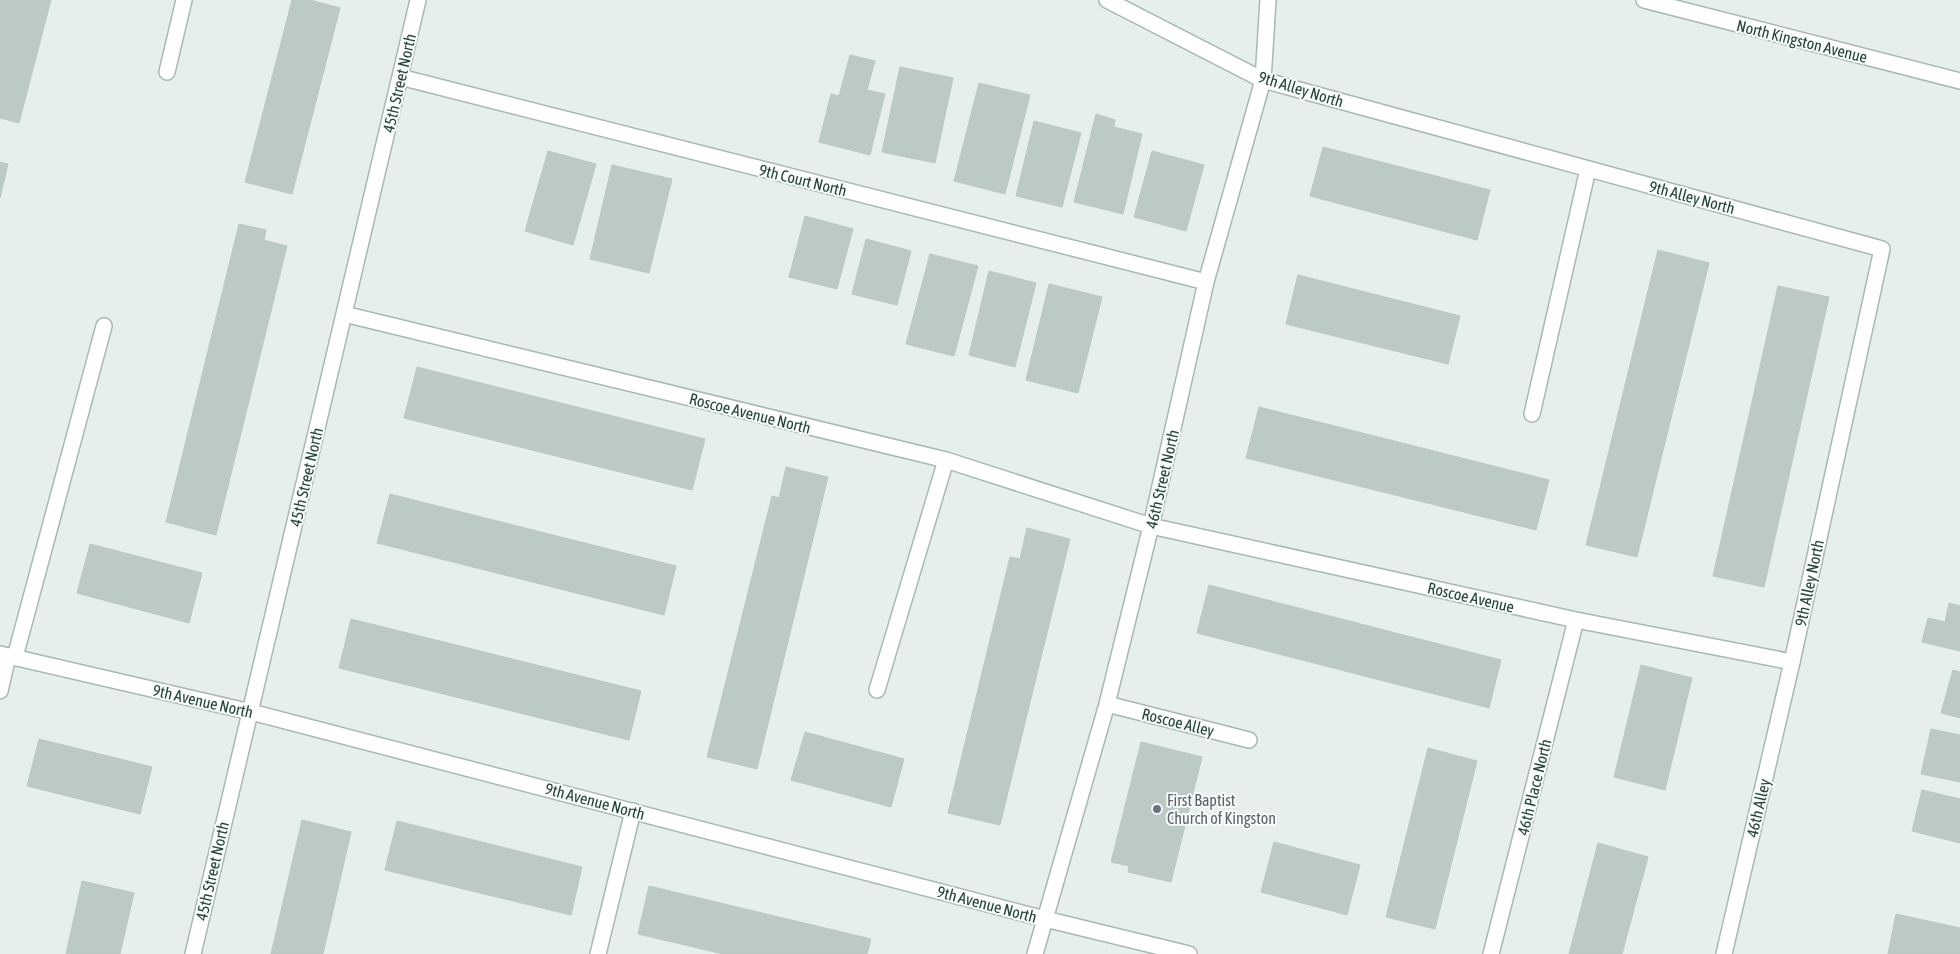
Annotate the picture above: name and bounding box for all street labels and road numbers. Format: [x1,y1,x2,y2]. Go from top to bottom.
street label: North Kingston Avenue [1735,16,1869,67]
street label: 45th Street North [379,32,419,134]
street label: 9th Alley North [1256,68,1346,111]
street label: 9th Court North [757,160,849,200]
street label: 9th Alley North [1647,177,1737,218]
street label: Roscoe Avenue North [687,389,813,437]
street label: 45th Street North [286,426,326,528]
street label: 46th Street North [1142,428,1182,530]
street label: 9th Alley North [1791,538,1828,628]
street label: Roscoe Avenue [1426,578,1516,616]
street label: 9th Avenue North [151,681,255,721]
street label: Roscoe Alley [1140,704,1216,741]
street label: 46th Place North [1513,737,1555,837]
street label: 46th Alley [1743,777,1775,839]
street label: 9th Avenue North [543,779,647,823]
street label: 45th Street North [192,820,232,922]
street label: 9th Avenue North [935,882,1039,926]

